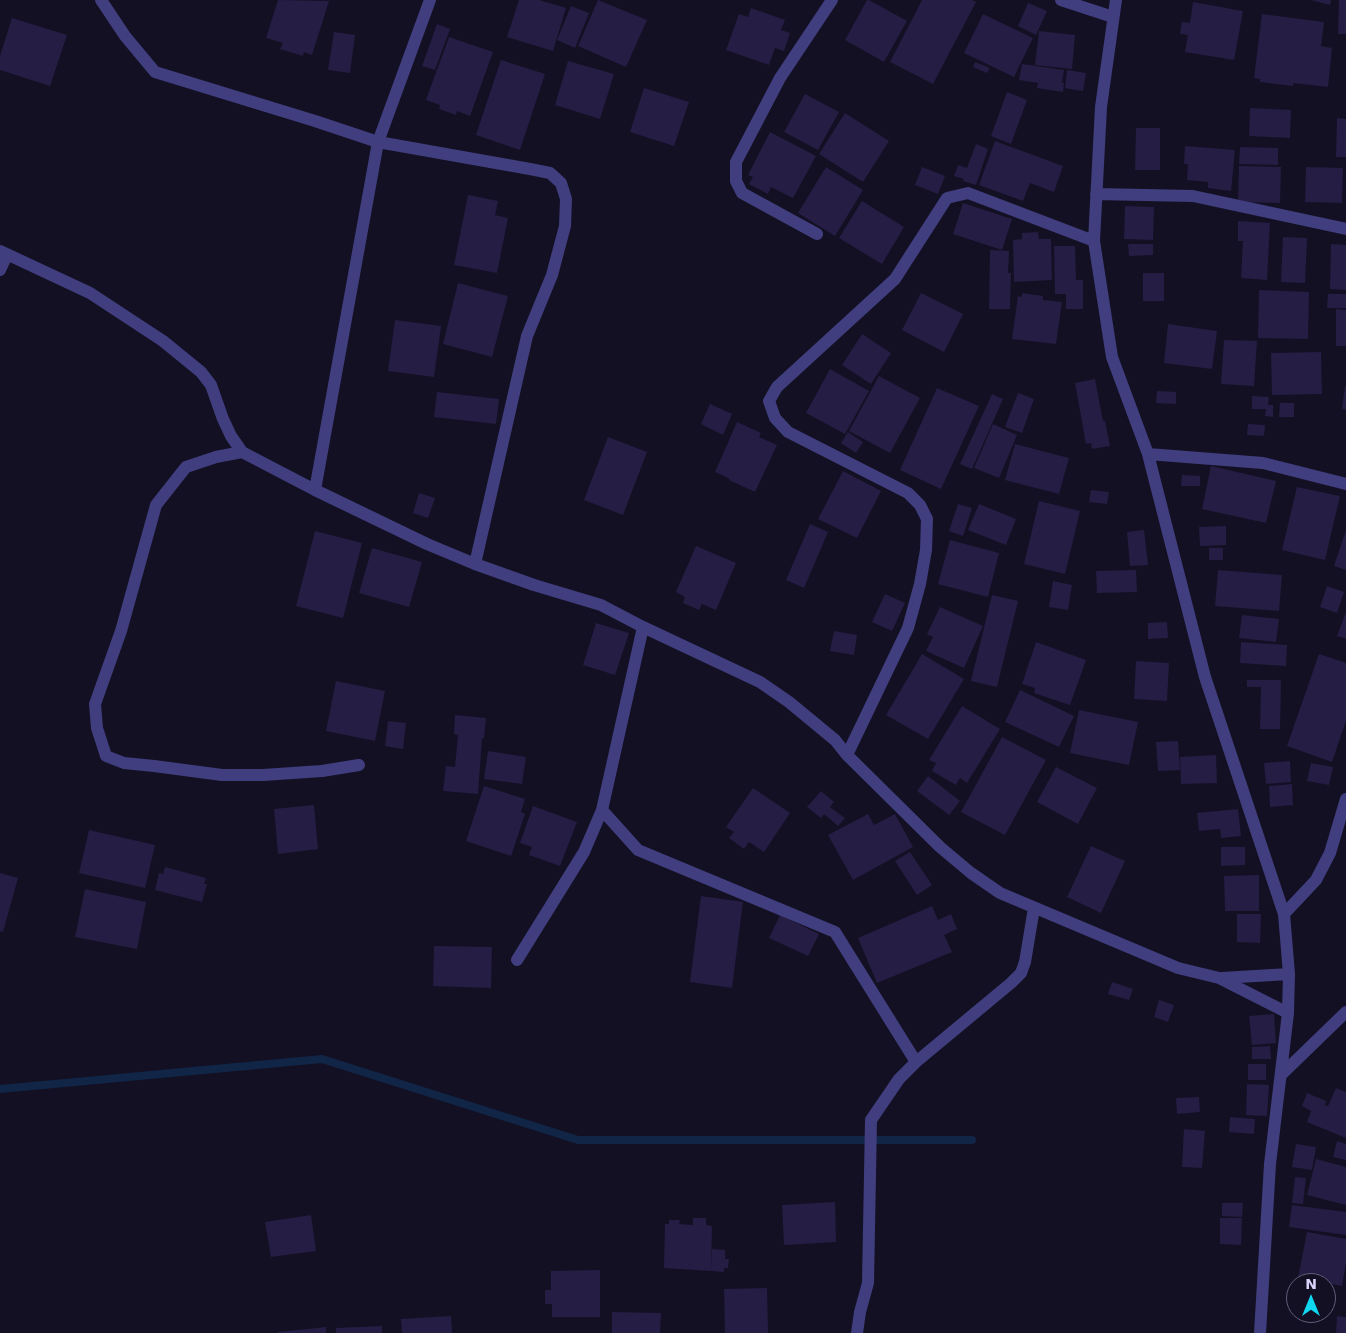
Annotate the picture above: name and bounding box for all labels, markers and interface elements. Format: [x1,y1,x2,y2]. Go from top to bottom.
north arrow [1286,1273,1336,1323]
text: N [1305,1276,1317,1292]

